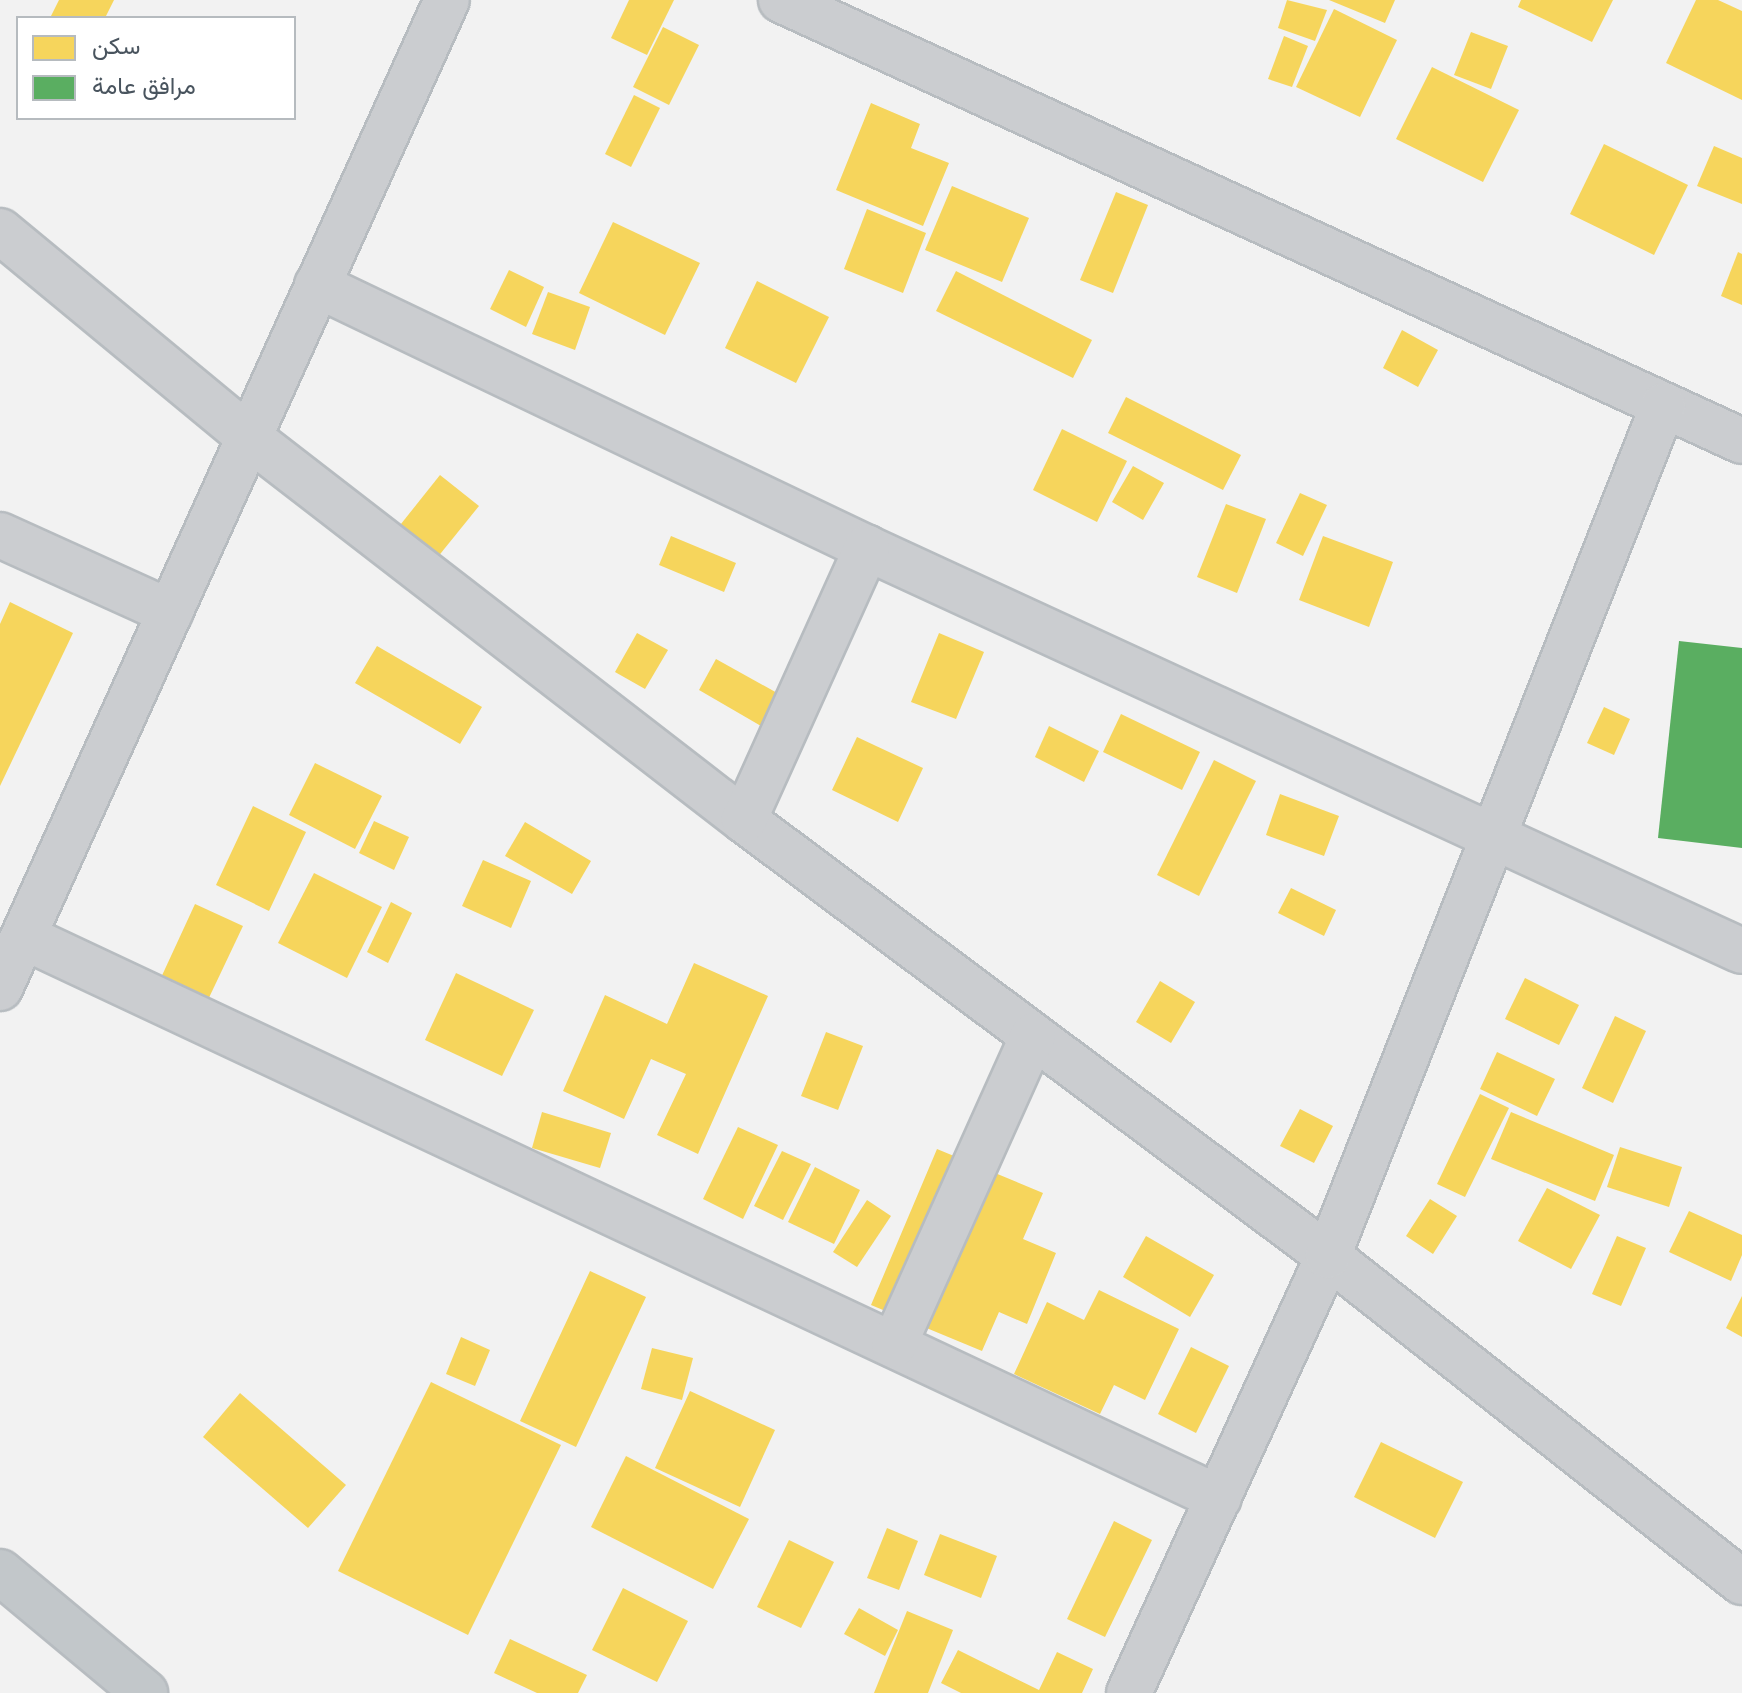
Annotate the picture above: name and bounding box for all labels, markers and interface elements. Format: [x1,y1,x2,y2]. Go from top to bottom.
legend [16,16,296,120]
text: سكن [92,30,141,60]
text: مرافق عامة [92,70,196,100]

